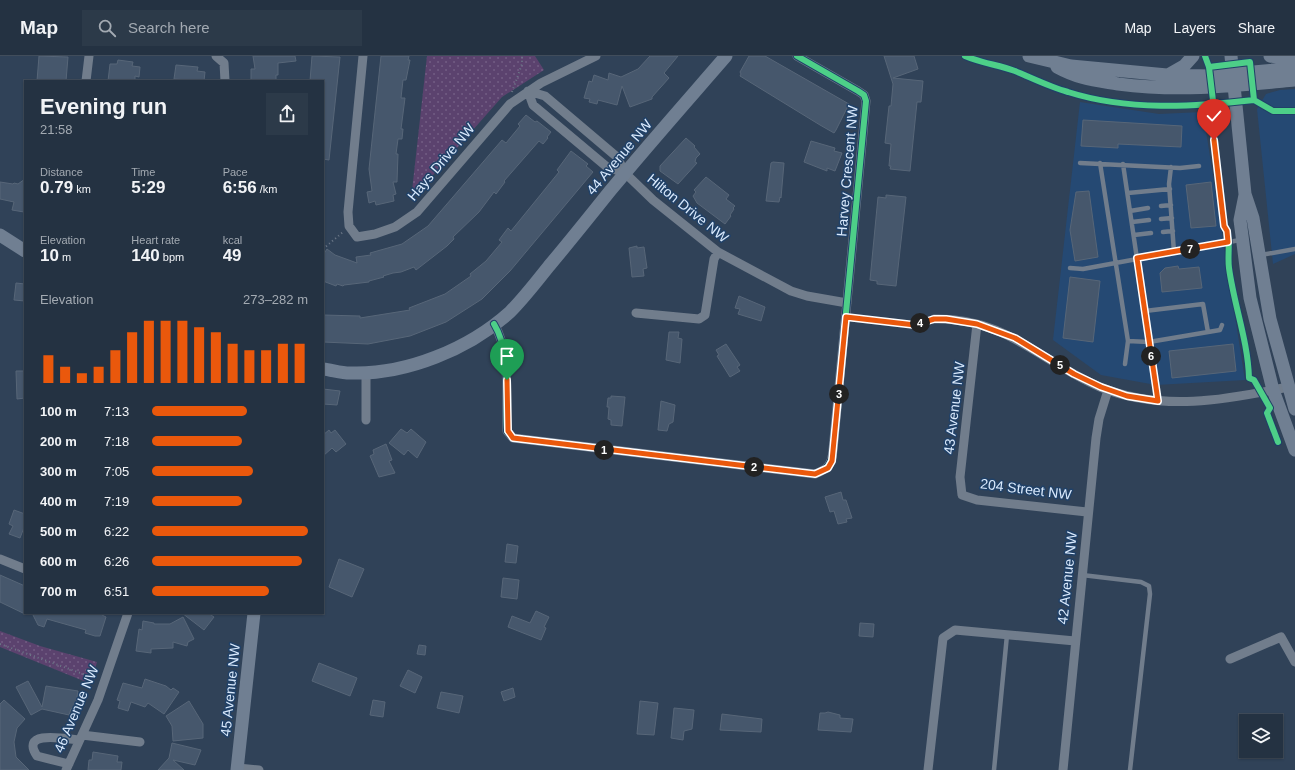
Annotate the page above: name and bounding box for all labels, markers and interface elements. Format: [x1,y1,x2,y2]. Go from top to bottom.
search box [82,10,362,46]
text: Map [20,17,58,38]
icon: search [96,17,118,39]
text: Search here [128,19,210,36]
text: Map [1124,20,1152,36]
text: Layers [1174,20,1216,36]
text: Share [1238,20,1275,36]
button: share [266,93,308,135]
text: Evening run [40,94,167,119]
pin [1197,99,1231,140]
street label: Harvey Crescent NW [833,104,861,237]
icon: check [1203,105,1225,127]
street label: 44 Avenue NW [583,116,656,198]
street label: Hays Drive NW [404,120,478,204]
text: 21:58 [40,122,73,137]
text: Distance [40,166,83,178]
text: Time [131,166,155,178]
text: Pace [223,166,248,178]
street label: Hilton Drive NW [644,170,732,246]
text: 0.79 [40,178,73,197]
text: 5:29 [131,178,165,197]
text: 6:56 [223,178,257,197]
text: km [73,183,91,195]
text: /km [257,183,277,195]
text: Elevation [40,234,85,246]
text: Heart rate [131,234,180,246]
text: kcal [223,234,242,246]
pin: 7 [1180,239,1200,259]
text: 7 [1187,243,1193,255]
text: 10 [40,246,59,265]
text: 140 [131,246,160,265]
text: 49 [223,246,242,265]
text: m [59,251,71,263]
text: bpm [160,251,184,263]
text: Elevation [40,292,93,307]
text: 273–282 m [243,292,308,307]
pin: 4 [910,313,930,333]
text: 4 [917,317,923,329]
pin [490,339,524,380]
icon: arrive [496,345,518,367]
pin: 6 [1141,346,1161,366]
text: 6 [1148,350,1154,362]
pin: 5 [1050,355,1070,375]
text: 5 [1057,359,1063,371]
street label: 43 Avenue NW [940,360,968,455]
pin: 3 [829,384,849,404]
text: 3 [836,388,842,400]
text: 100 m [40,404,77,419]
text: 7:13 [104,404,129,419]
text: 200 m [40,434,77,449]
text: 7:18 [104,434,129,449]
pin: 1 [594,440,614,460]
text: 1 [601,444,607,456]
pin: 2 [744,457,764,477]
text: 2 [751,461,757,473]
text: 300 m [40,464,77,479]
text: 7:05 [104,464,129,479]
street label: 204 Street NW [979,475,1073,503]
text: 400 m [40,494,77,509]
text: 7:19 [104,494,129,509]
text: 500 m [40,524,77,539]
text: 6:22 [104,524,129,539]
street label: 42 Avenue NW [1054,530,1080,625]
text: 600 m [40,554,77,569]
text: 6:26 [104,554,129,569]
text: 700 m [40,584,77,599]
text: 6:51 [104,584,129,599]
street label: 45 Avenue NW [217,642,243,737]
street label: 46 Avenue NW [50,662,102,755]
map controls [1239,714,1283,758]
button: layers [1239,714,1283,758]

